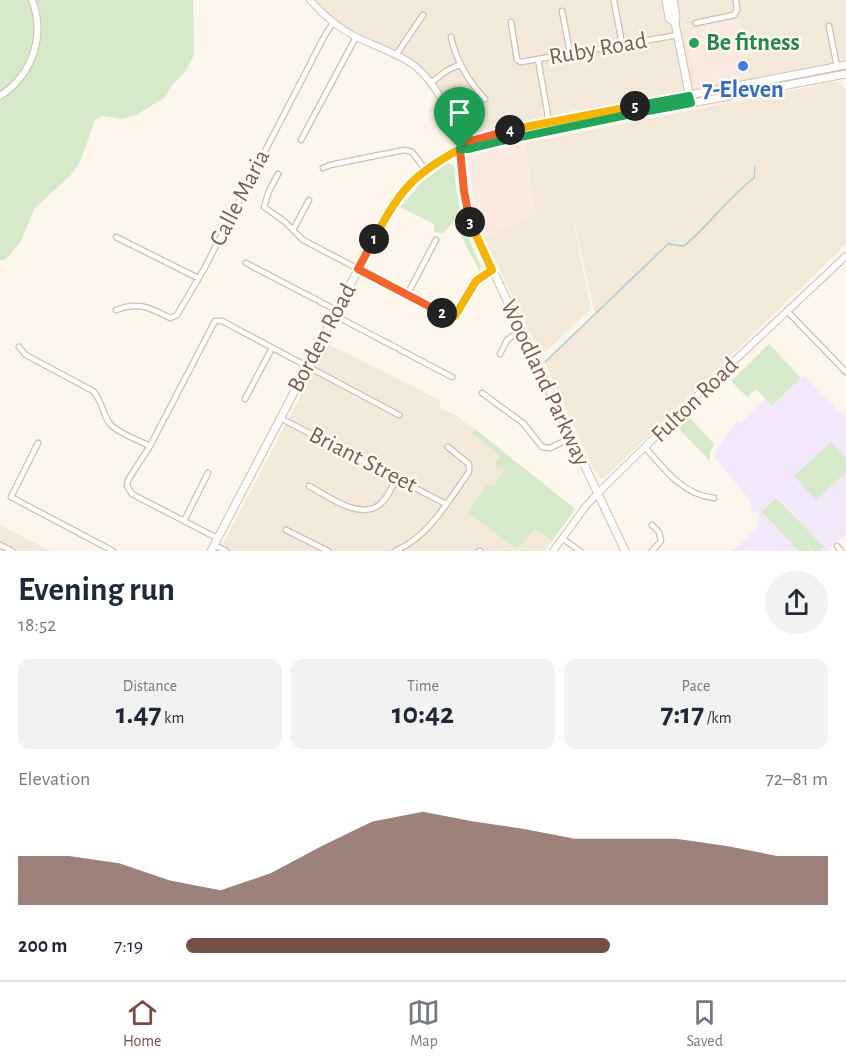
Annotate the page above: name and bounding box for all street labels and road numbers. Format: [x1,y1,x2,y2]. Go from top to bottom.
street label: Ruby Road [547,29,649,69]
street label: Calle Maria [206,146,274,250]
street label: Borden Road [283,280,361,396]
street label: Woodland Parkway [496,296,594,470]
street label: Fulton Road [647,353,743,447]
street label: Briant Street [305,423,421,498]

